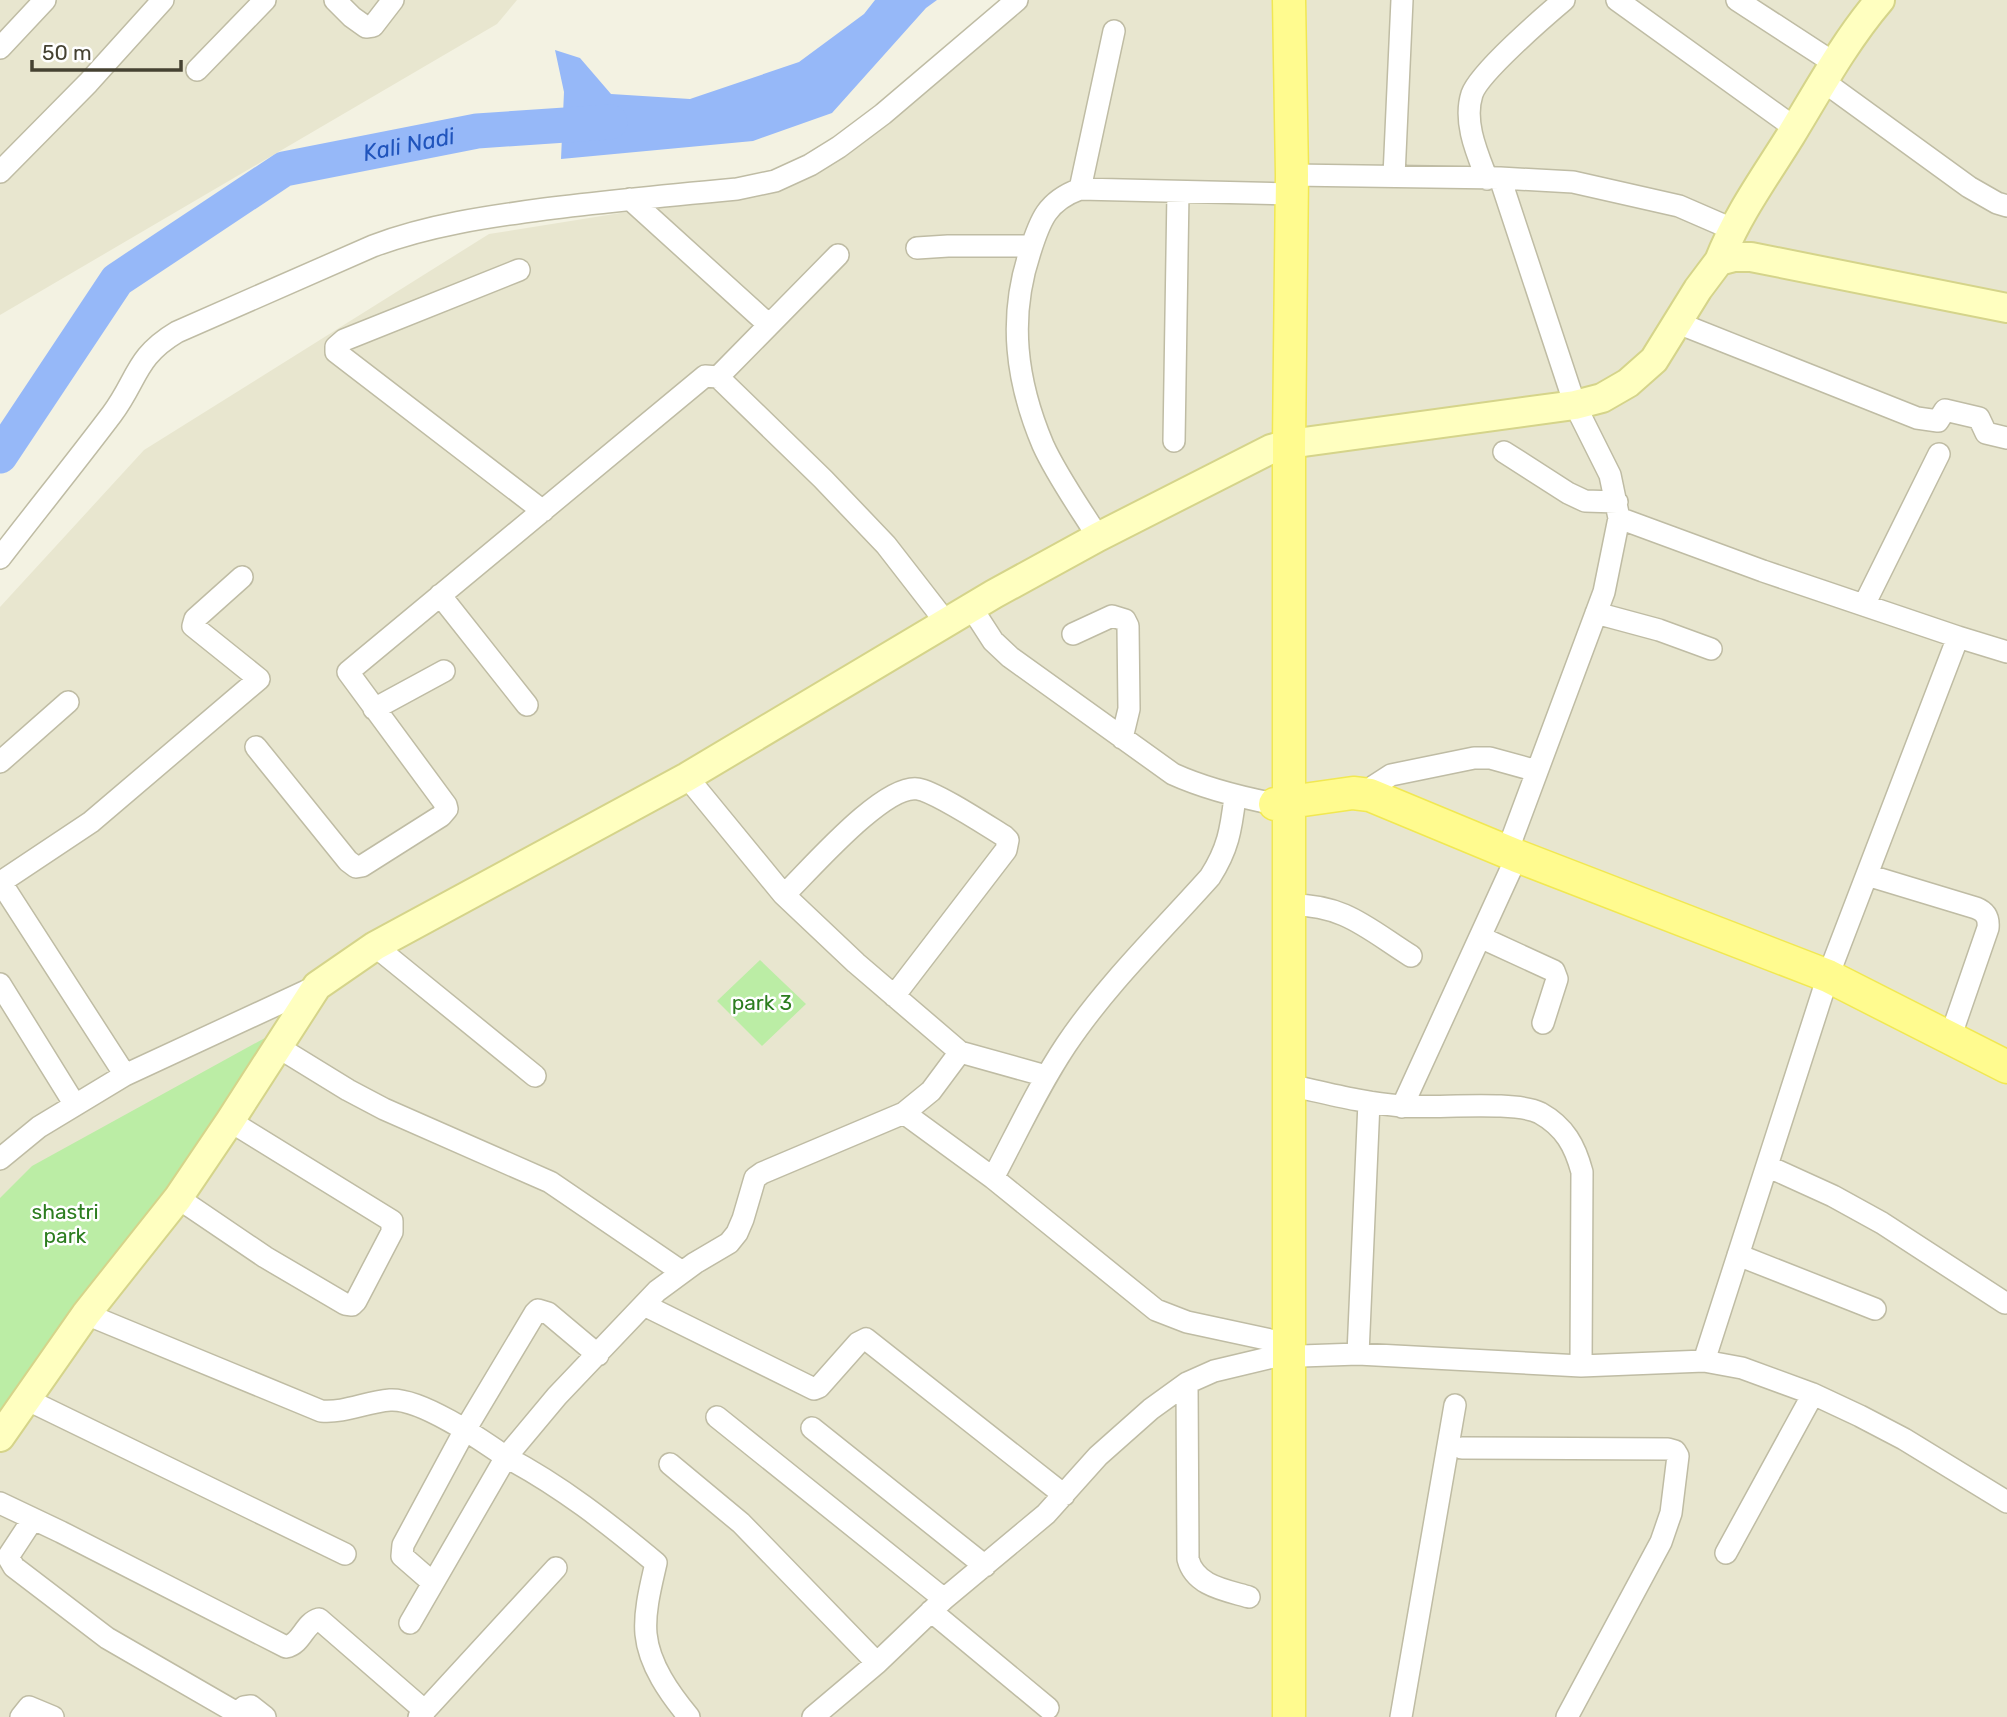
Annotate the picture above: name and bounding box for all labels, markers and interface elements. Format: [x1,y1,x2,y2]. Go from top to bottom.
scale bar [32,28,180,72]
text: 50 m [42,40,92,65]
water label: Kali Nadi [361,121,458,167]
park label: park 3 [732,990,792,1015]
park label: shastri park [31,1199,99,1248]

